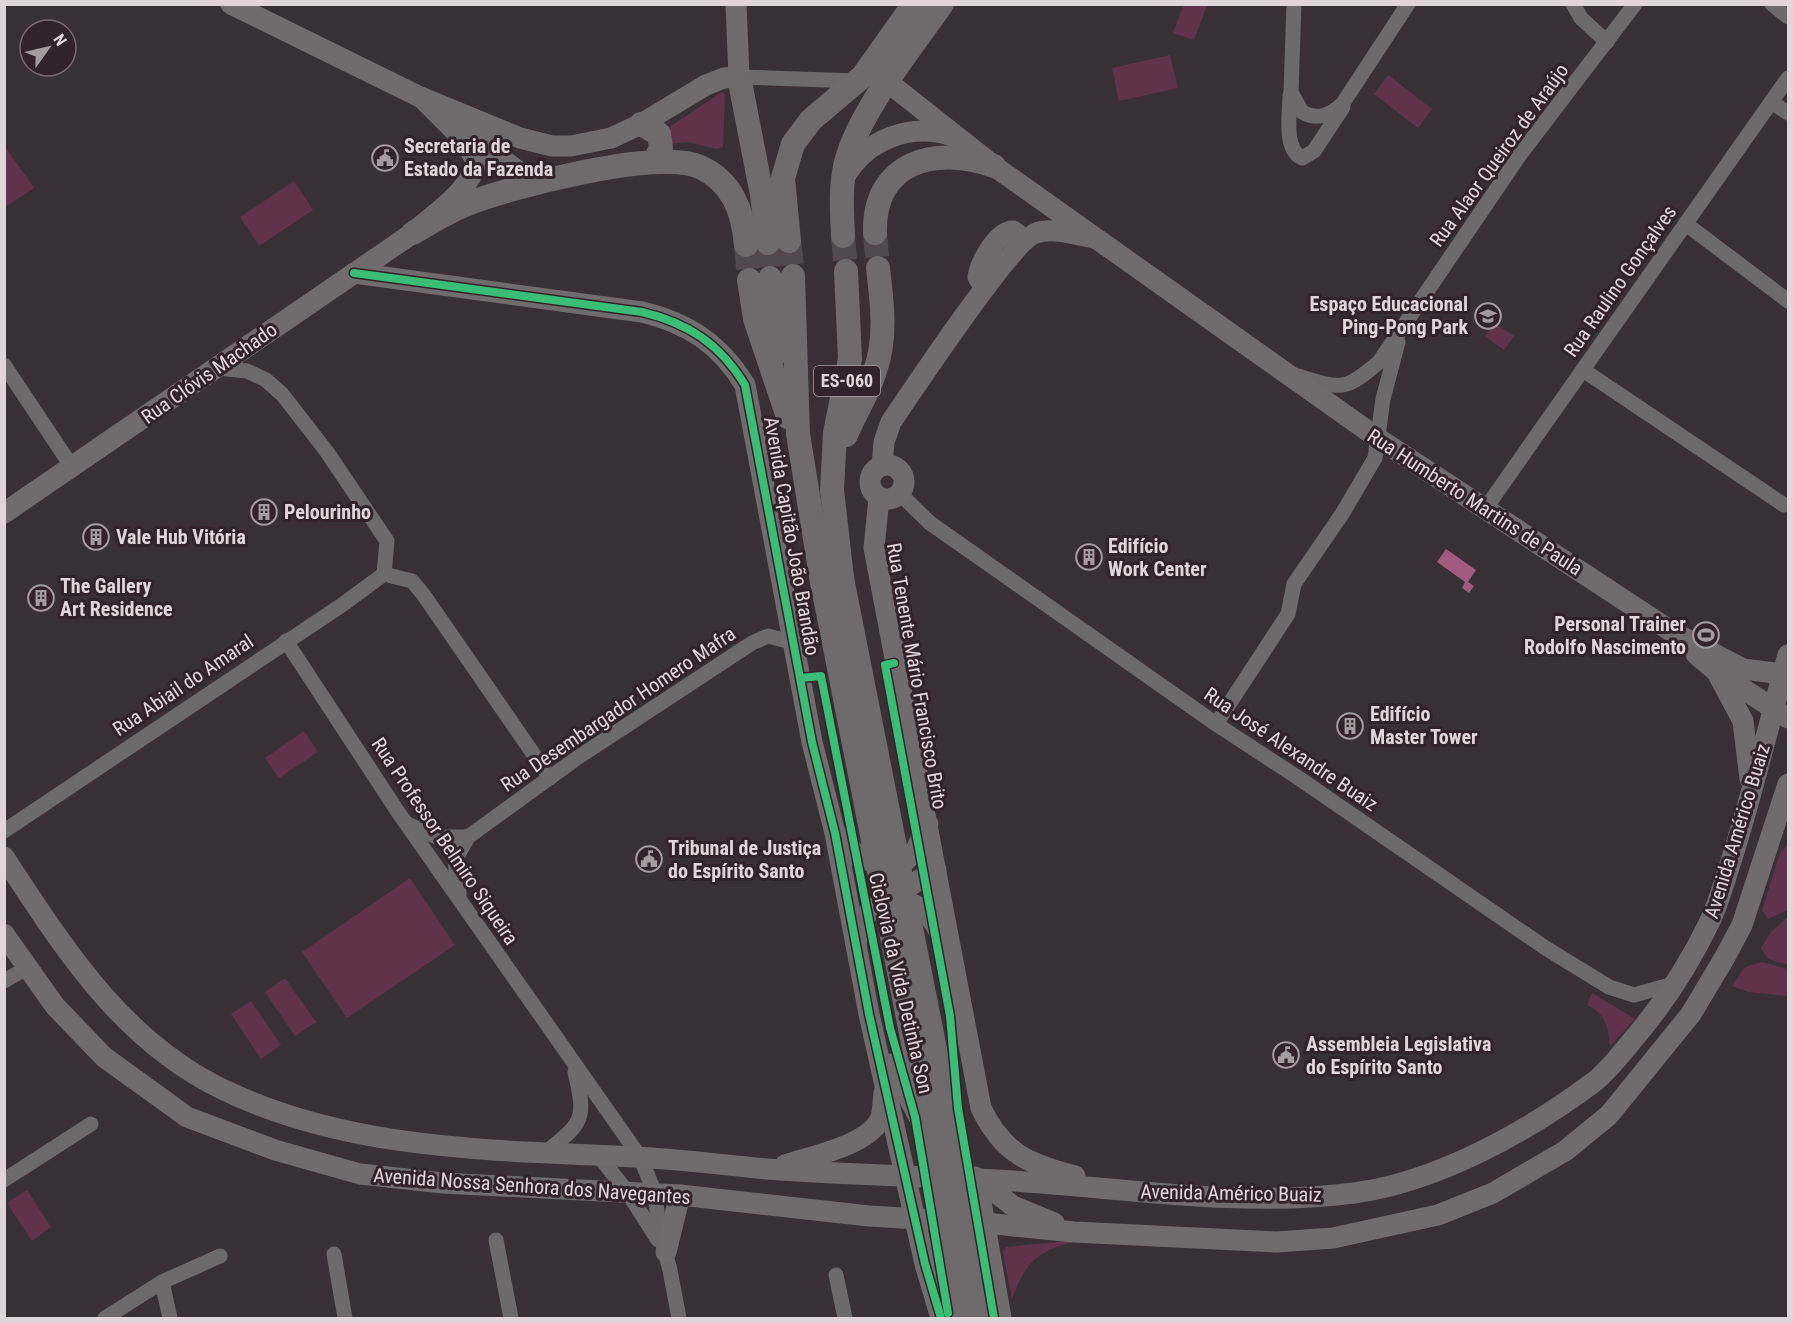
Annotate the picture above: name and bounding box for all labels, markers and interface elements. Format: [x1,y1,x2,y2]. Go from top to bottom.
north arrow [18,18,78,78]
text: N [49,31,71,49]
street label: Rua Alaor Queiroz de Araújo [1424,59,1574,251]
place label: Secretaria de Estado da Fazenda [404,134,553,181]
public building icon: Secretaria de Estado da Fazenda [370,143,400,173]
street label: Rua Raulino Gonçalves [1559,201,1681,361]
place label: Espaço Educacional Ping-Pong Park [1310,292,1468,339]
school or university icon: Espaço Educacional Ping-Pong Park [1473,301,1503,331]
street label: Rua Clóvis Machado [136,317,282,429]
road number: ES-060 [814,366,880,396]
street label: Avenida Capitão João Brandão [759,415,825,657]
street label: Rua Humberto Martins de Paula [1363,424,1587,580]
building icon: Pelourinho [249,497,279,527]
place label: Pelourinho [284,500,371,524]
building icon: Vale Hub Vitória [81,522,111,552]
place label: Vale Hub Vitória [116,525,246,549]
place label: Edifício Work Center [1108,534,1207,581]
street label: Rua Tenente Mário Francisco Brito [882,541,952,811]
building icon: Edifício Work Center [1074,542,1104,572]
place label: The Gallery Art Residence [60,574,173,621]
building icon: The Gallery Art Residence [26,583,56,613]
place label: Personal Trainer Rodolfo Nascimento [1524,612,1686,659]
sports icon: Personal Trainer Rodolfo Nascimento [1691,620,1721,650]
street label: Rua Desembargador Homero Mafra [496,621,740,797]
street label: Rua Abiail do Amaral [108,629,258,741]
street label: Rua José Alexandre Buaiz [1200,682,1382,816]
place label: Edifício Master Tower [1370,702,1478,749]
building icon: Edifício Master Tower [1335,711,1365,741]
street label: Rua Professor Belmiro Siqueira [367,733,523,949]
street label: Avenida Américo Buaiz [1699,741,1775,921]
place label: Tribunal de Justiça do Espírito Santo [668,836,821,883]
public building icon: Tribunal de Justiça do Espírito Santo [634,844,664,874]
street label: Ciclovia da Vida Detinha Son [864,870,938,1096]
place label: Assembleia Legislativa do Espírito Santo [1306,1032,1491,1079]
public building icon: Assembleia Legislativa do Espírito Santo [1271,1040,1301,1070]
street label: Avenida Nossa Senhora dos Navegantes [373,1163,691,1209]
street label: Avenida Américo Buaiz [1140,1179,1322,1207]

